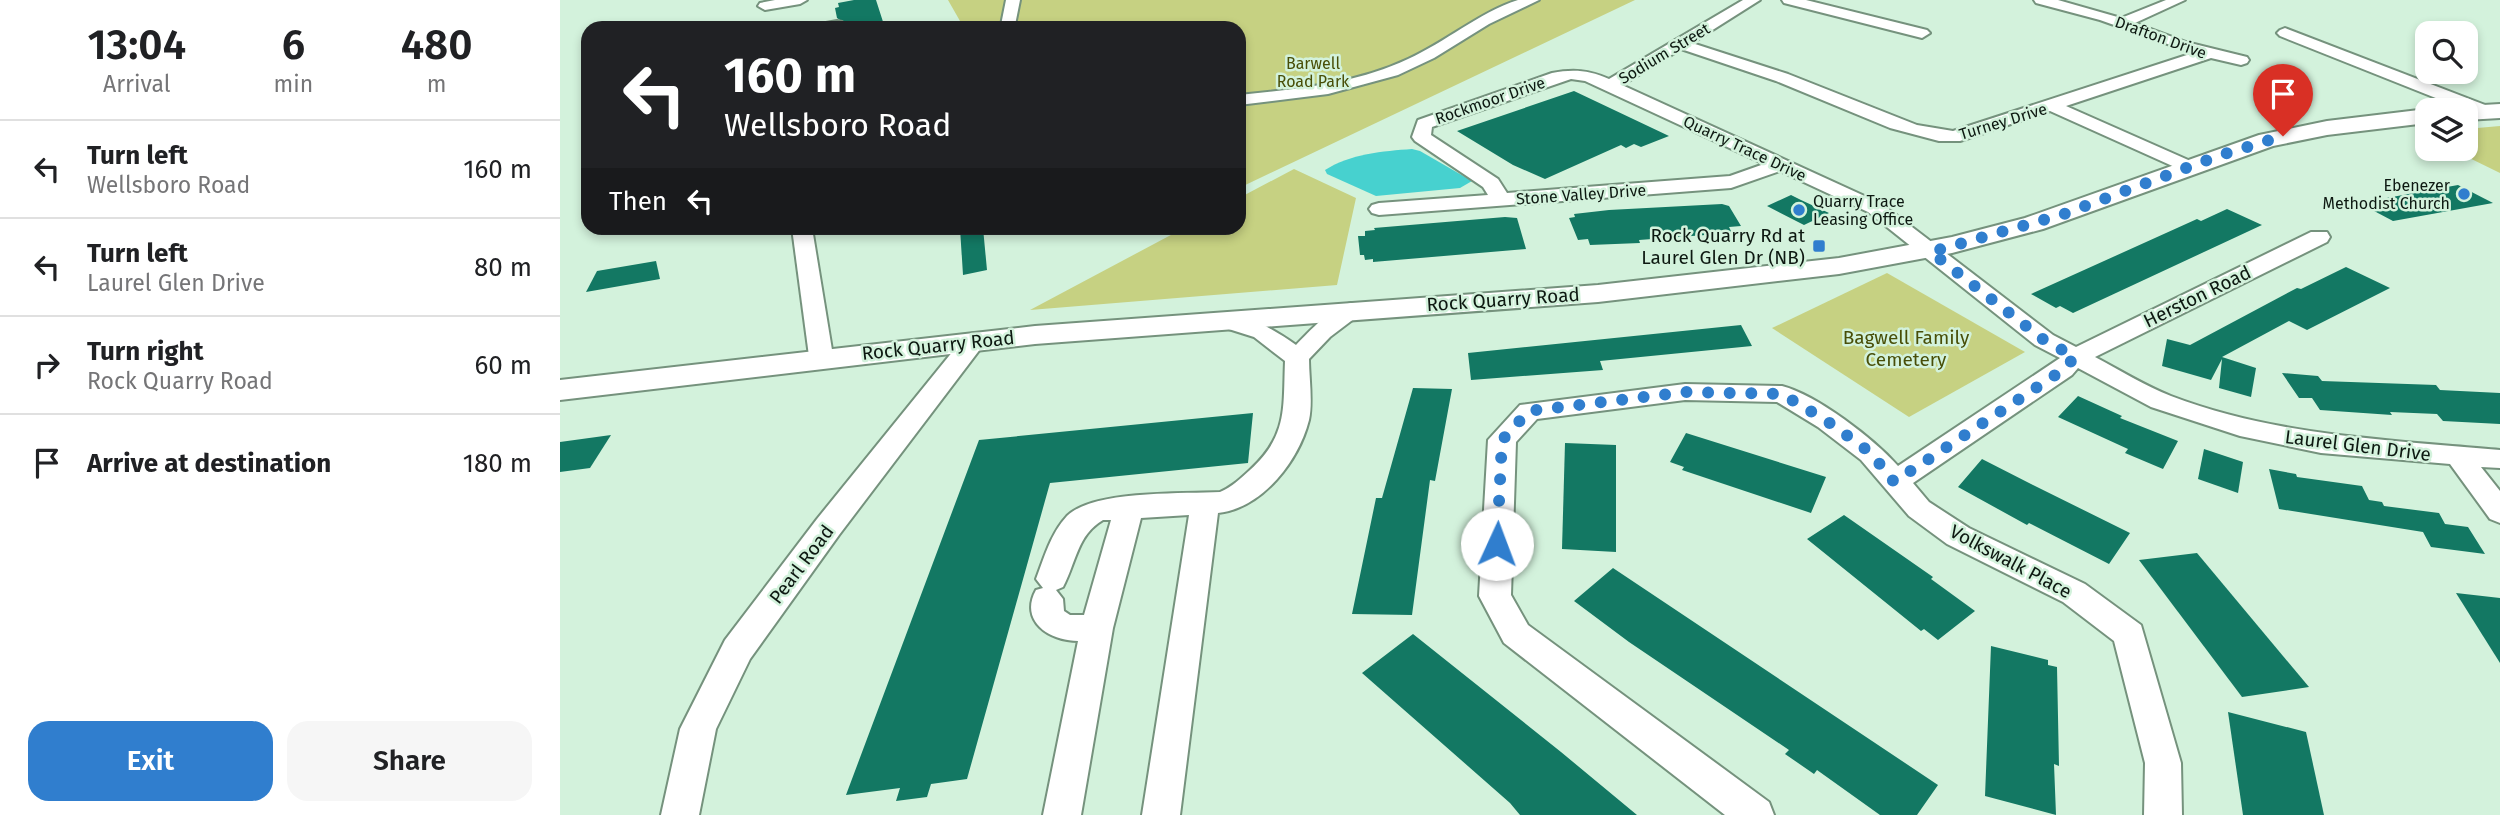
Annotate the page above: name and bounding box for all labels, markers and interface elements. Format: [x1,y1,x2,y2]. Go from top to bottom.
street label: Drafton Drive [2112,12,2209,63]
street label: Sodium Street [1615,19,1713,88]
text: 13:04 [87,20,186,70]
text: 6 [282,20,305,70]
text: 480 [401,20,473,70]
map controls [2415,21,2478,161]
button: search [2415,21,2478,84]
text: 160 m [724,46,856,105]
icon: left [609,49,700,140]
park label: Barwell Road Park [1277,54,1350,91]
pin [2253,64,2313,136]
text: Arrival [103,70,170,98]
text: min [274,70,313,98]
text: m [427,70,446,98]
street label: Rockmoor Drive [1433,73,1548,128]
icon: arrive [2264,75,2302,113]
button: layers [2415,98,2478,161]
street label: Turney Drive [1957,99,2049,144]
text: Wellsboro Road [724,106,951,144]
street label: Quarry Trace Drive [1680,112,1809,185]
text: Turn left [87,140,188,171]
icon: left [28,150,66,188]
text: 160 m [463,154,532,185]
text: Wellsboro Road [87,171,250,199]
place label: Ebenezer Methodist Church [2323,176,2451,213]
street label: Stone Valley Drive [1515,180,1647,209]
icon: left [681,182,719,220]
text: Then [609,186,667,217]
marker: Ebenezer Methodist Church [2456,186,2472,202]
place label: Quarry Trace Leasing Office [1813,192,1913,229]
marker: Quarry Trace Leasing Office [1791,202,1807,218]
place label: Rock Quarry Rd at Laurel Glen Dr (NB) [1641,224,1805,269]
text: Turn left [87,238,188,269]
marker: Rock Quarry Rd at Laurel Glen Dr (NB) [1811,238,1827,254]
icon: left [28,248,66,286]
text: 80 m [474,252,532,283]
street label: Herston Road [2140,260,2255,332]
text: Laurel Glen Drive [87,269,265,297]
street label: Rock Quarry Road [1426,283,1580,316]
street label: Rock Quarry Road [860,326,1016,365]
park label: Bagwell Family Cemetery [1843,326,1970,371]
text: Turn right [87,336,204,367]
icon: right [28,346,66,384]
text: 60 m [474,350,532,381]
text: Rock Quarry Road [87,367,273,395]
street label: Laurel Glen Drive [2284,425,2432,466]
icon: arrive [28,444,66,482]
text: Arrive at destination [87,448,331,479]
text: 180 m [463,448,532,479]
position arrow [1460,507,1534,581]
street label: Pearl Road [764,520,838,608]
street label: Volkswalk Place [1946,520,2076,603]
button: Exit [28,721,273,801]
button: Share [287,721,532,801]

